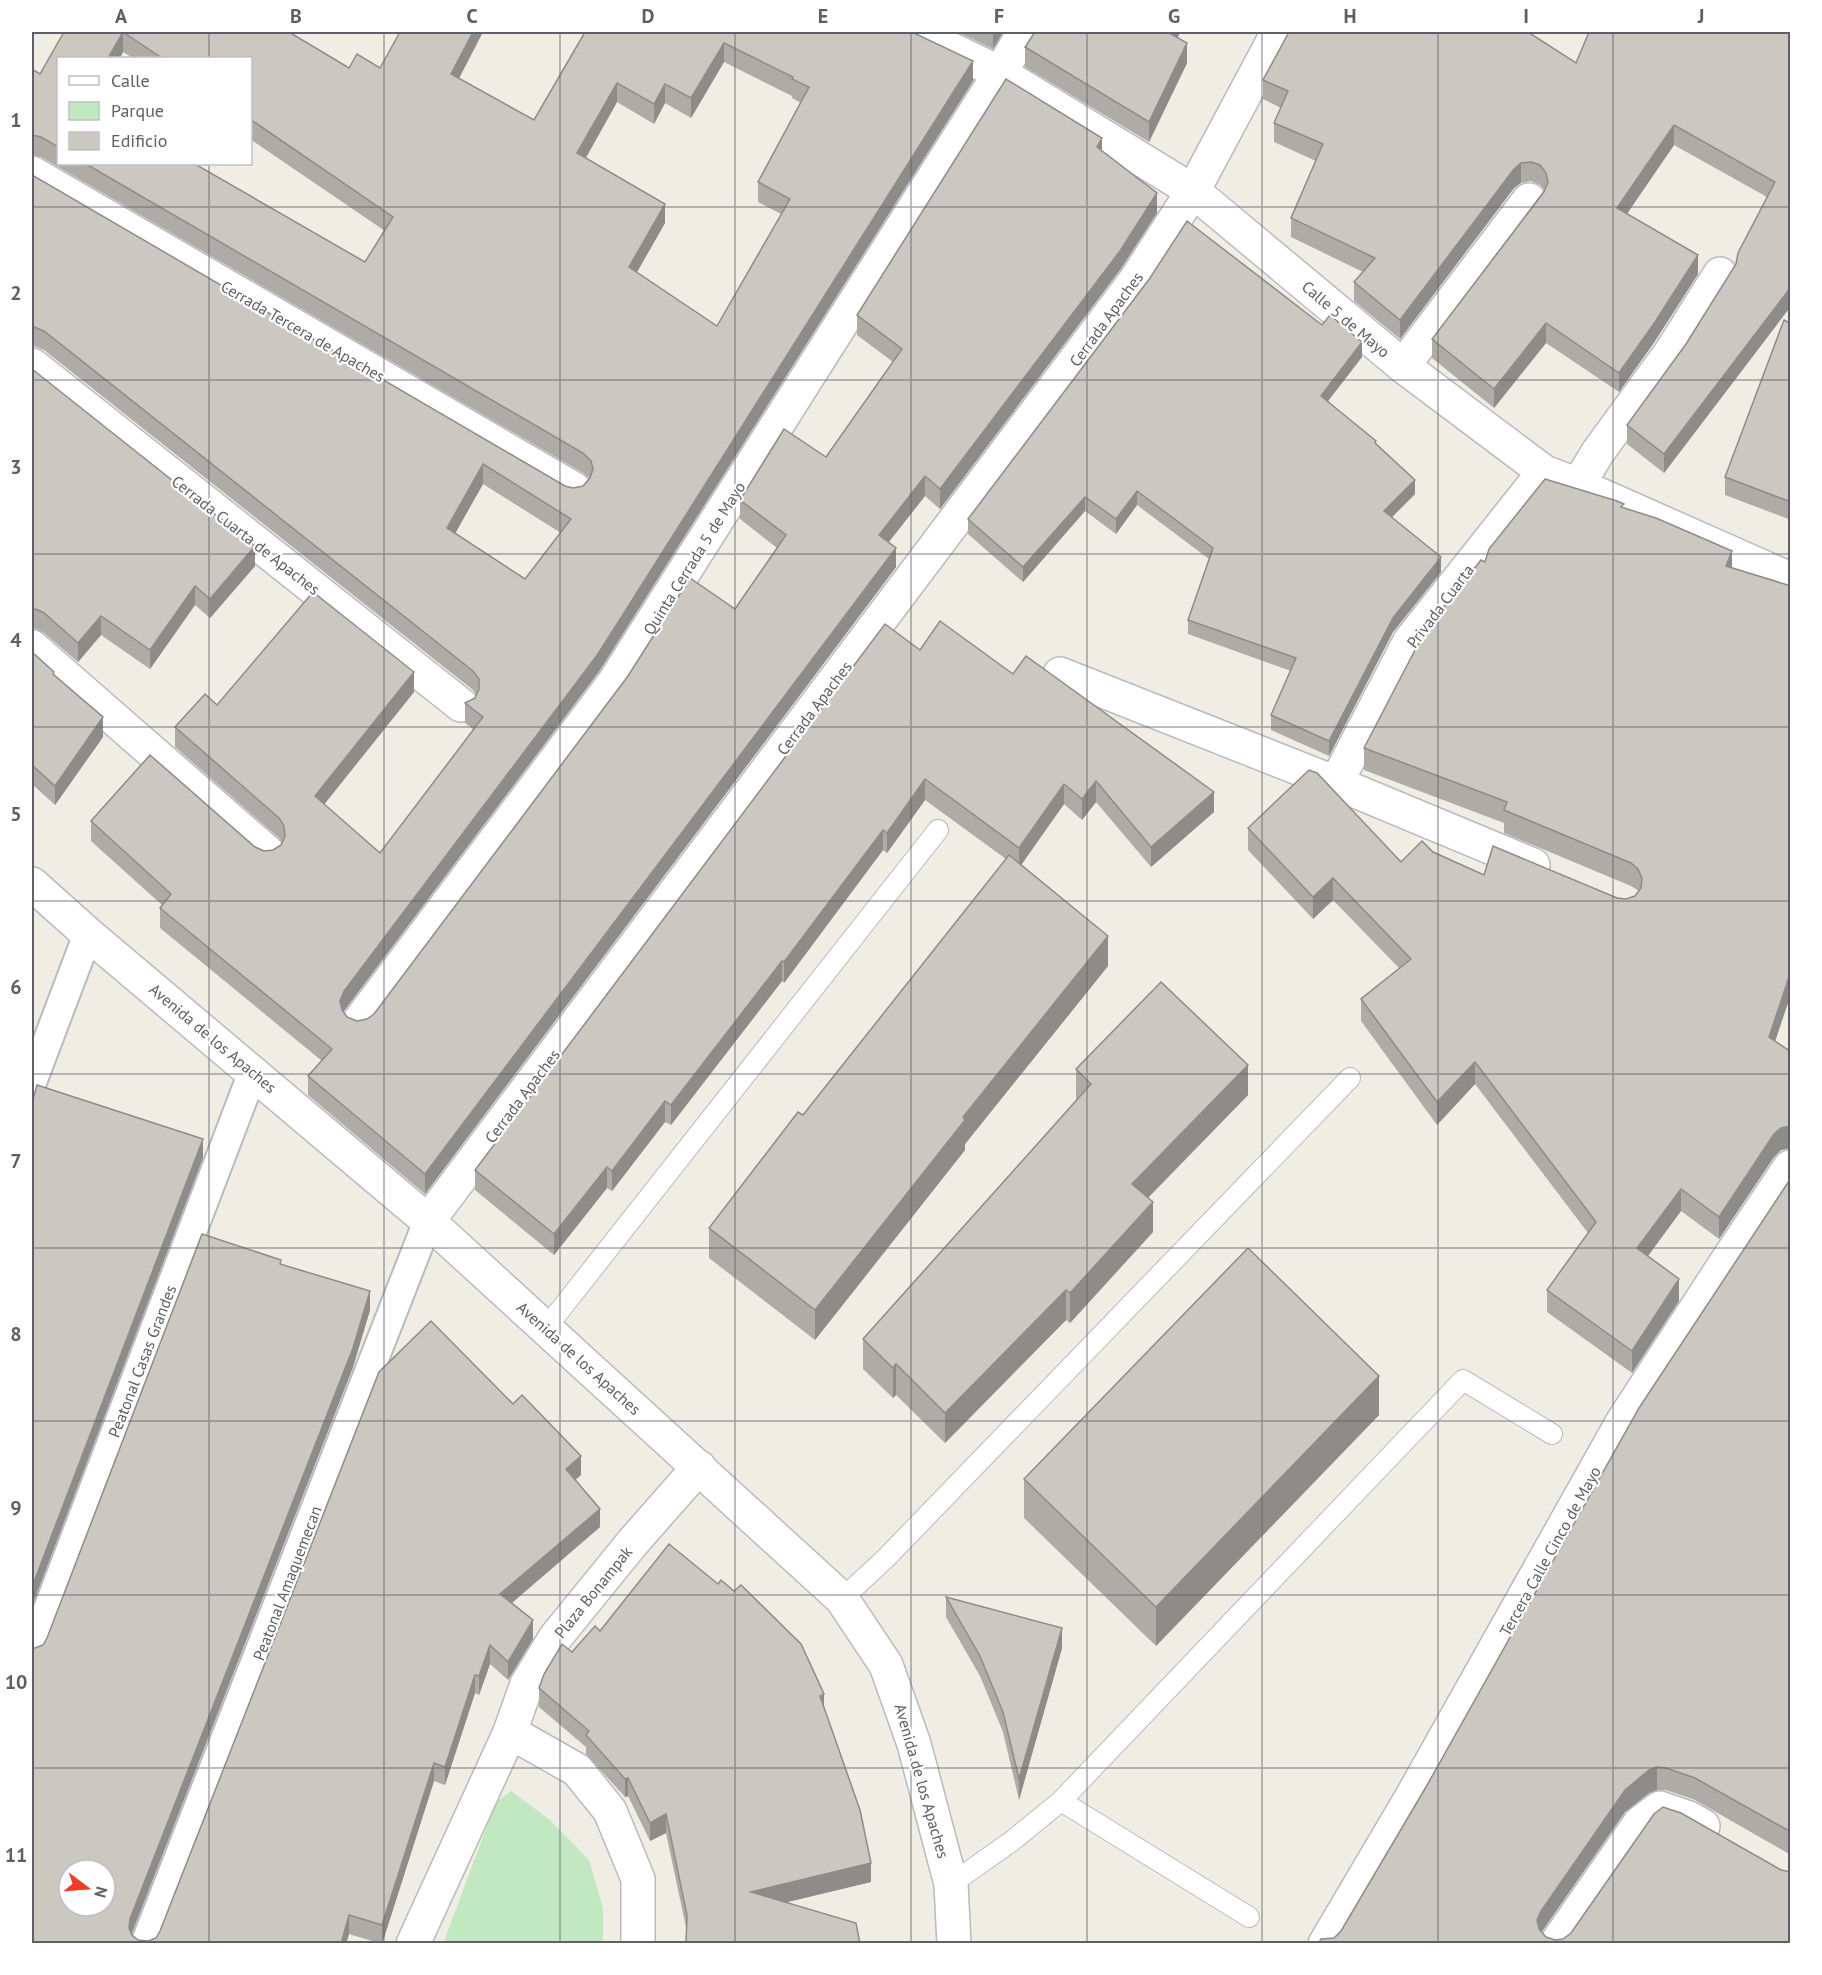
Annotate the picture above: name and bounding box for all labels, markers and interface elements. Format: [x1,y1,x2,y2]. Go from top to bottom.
text: A [115,3,128,29]
text: B [290,3,302,29]
text: C [466,3,478,29]
text: D [642,3,655,29]
text: E [818,3,828,29]
text: F [994,3,1004,29]
text: G [1168,3,1180,29]
text: H [1343,3,1357,29]
text: I [1523,3,1529,29]
text: J [1697,3,1704,29]
legend [57,57,252,165]
text: Calle [111,69,150,92]
text: Parque [111,99,164,122]
text: 1 [10,107,22,133]
text: Edificio [111,129,167,152]
street label: Cerrada Apaches [1065,267,1147,370]
street label: Cerrada Tercera de Apaches [217,276,389,386]
street label: Calle 5 de Mayo [1298,276,1394,362]
text: 2 [10,280,22,306]
text: 3 [10,454,22,480]
street label: Cerrada Cuarta de Apaches [168,471,324,599]
street label: Quinta Cerrada 5 de Mayo [639,478,749,638]
street label: Privada Cuarta [1402,560,1478,652]
text: 4 [10,627,22,653]
street label: Cerrada Apaches [772,657,856,759]
text: 5 [10,801,22,827]
text: 6 [10,974,22,1000]
street label: Avenida de los Apaches [145,979,281,1097]
street label: Cerrada Apaches [480,1045,564,1147]
text: 7 [10,1148,22,1174]
street label: Peatonal Casas Grandes [104,1282,180,1440]
street label: Avenida de los Apaches [513,1297,645,1419]
text: 8 [10,1321,22,1347]
street label: Tercera Calle Cinco de Mayo [1495,1463,1605,1639]
text: 9 [10,1495,22,1521]
street label: Peatonal Amaquemecan [248,1503,326,1663]
street label: Plaza Bonampak [550,1542,636,1642]
text: 10 [5,1669,27,1695]
street label: Avenida de los Apaches [890,1701,954,1861]
text: 11 [5,1842,27,1868]
north arrow [57,1858,117,1918]
text: N [90,1884,112,1900]

